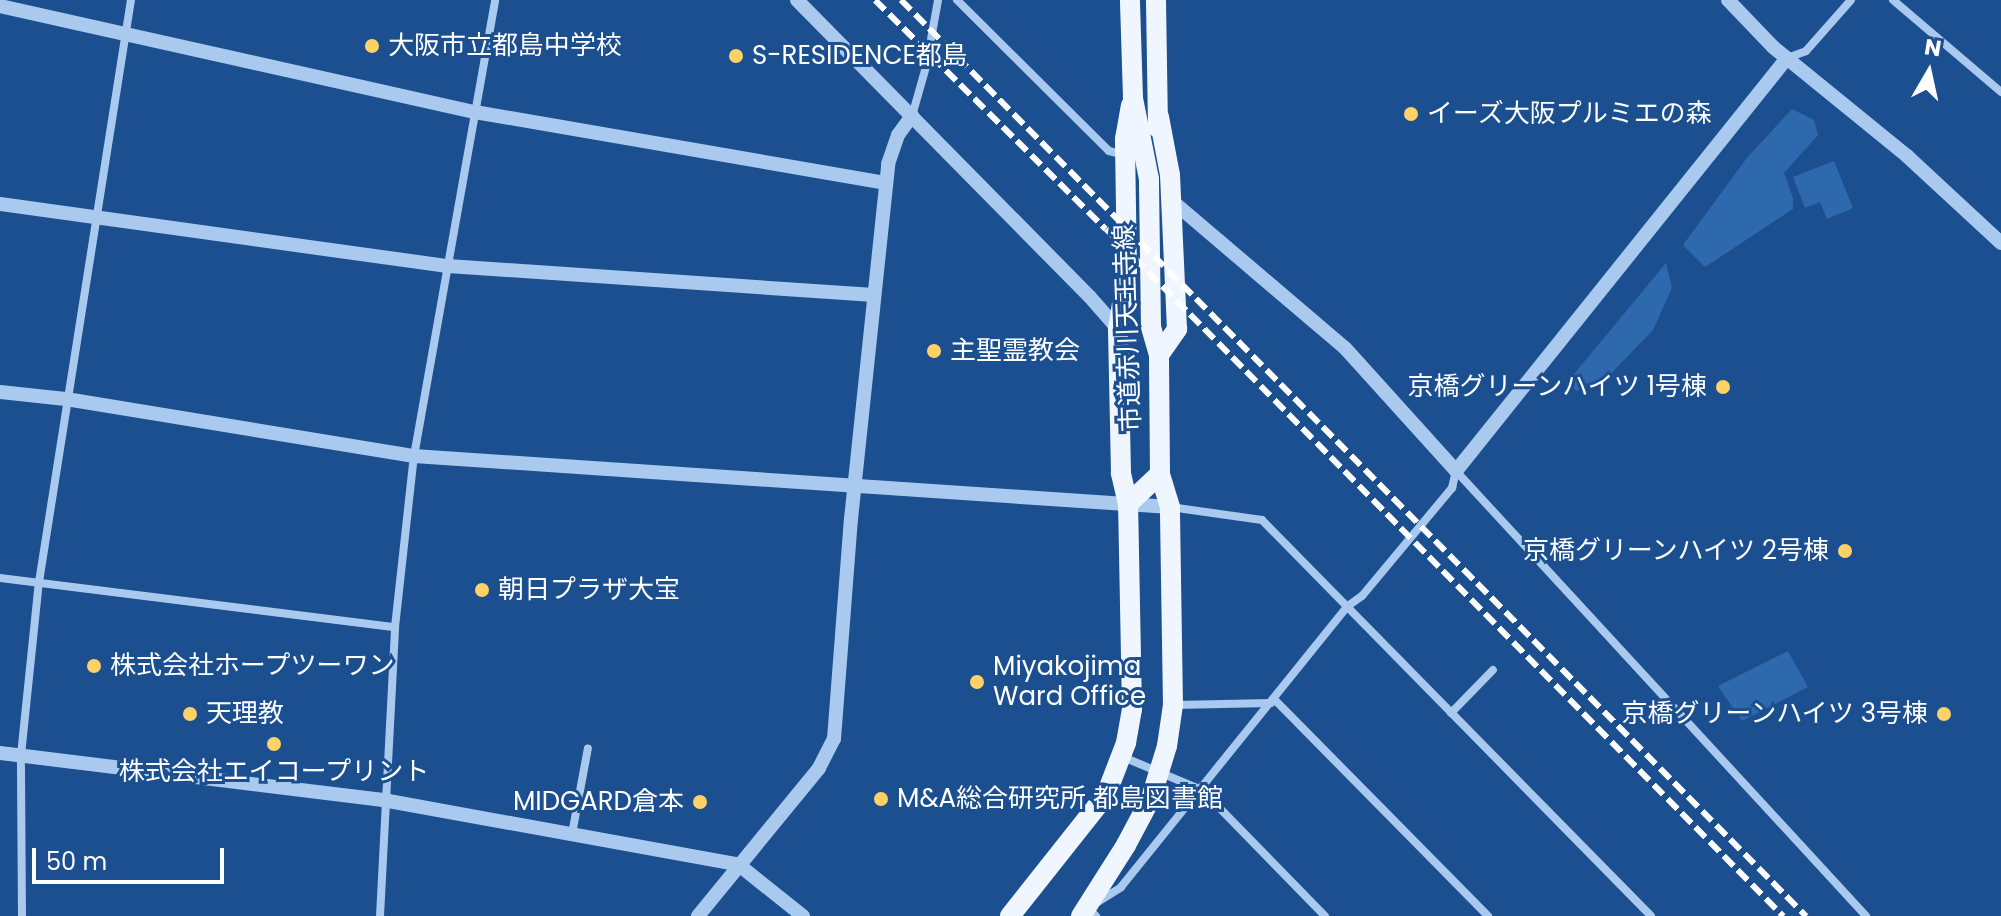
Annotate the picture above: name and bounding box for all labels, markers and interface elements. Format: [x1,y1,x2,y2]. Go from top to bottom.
place label: 大阪市立都島中学校 [388,30,622,62]
text: N [1922,31,1943,64]
north arrow [1889,32,1969,112]
marker: 大阪市立都島中学校 [363,37,381,55]
place label: S-RESIDENCE都島 [752,40,968,72]
marker: S-RESIDENCE都島 [727,47,745,65]
place label: イーズ大阪プルミエの森 [1427,98,1713,130]
marker: イーズ大阪プルミエの森 [1402,105,1420,123]
street label: 市道赤川天王寺線 [1109,224,1147,432]
place label: 主聖霊教会 [950,335,1080,367]
marker: 主聖霊教会 [925,342,943,360]
place label: 京橋グリーンハイツ 1号棟 [1406,371,1707,403]
marker: 京橋グリーンハイツ 1号棟 [1714,378,1732,396]
place label: 京橋グリーンハイツ 2号棟 [1521,535,1829,567]
marker: 京橋グリーンハイツ 2号棟 [1836,542,1854,560]
place label: 朝日プラザ大宝 [498,574,680,606]
marker: 朝日プラザ大宝 [473,581,491,599]
place label: 株式会社ホープツーワン [110,650,396,682]
place label: Miyakojima Ward Office [993,651,1146,712]
marker: 株式会社ホープツーワン [85,657,103,675]
marker: Miyakojima Ward Office [968,673,986,691]
place label: 天理教 [206,698,284,730]
place label: 京橋グリーンハイツ 3号棟 [1620,698,1928,730]
marker: 天理教 [181,705,199,723]
marker: 京橋グリーンハイツ 3号棟 [1935,705,1953,723]
marker: 株式会社エイコープリント [265,735,283,753]
place label: 株式会社エイコープリント [118,756,430,788]
place label: M&A総合研究所 都島図書館 [897,783,1223,815]
place label: MIDGARD倉本 [513,786,684,818]
marker: M&A総合研究所 都島図書館 [872,790,890,808]
marker: MIDGARD倉本 [691,793,709,811]
scale bar [36,832,228,882]
text: 50 m [46,845,107,878]

